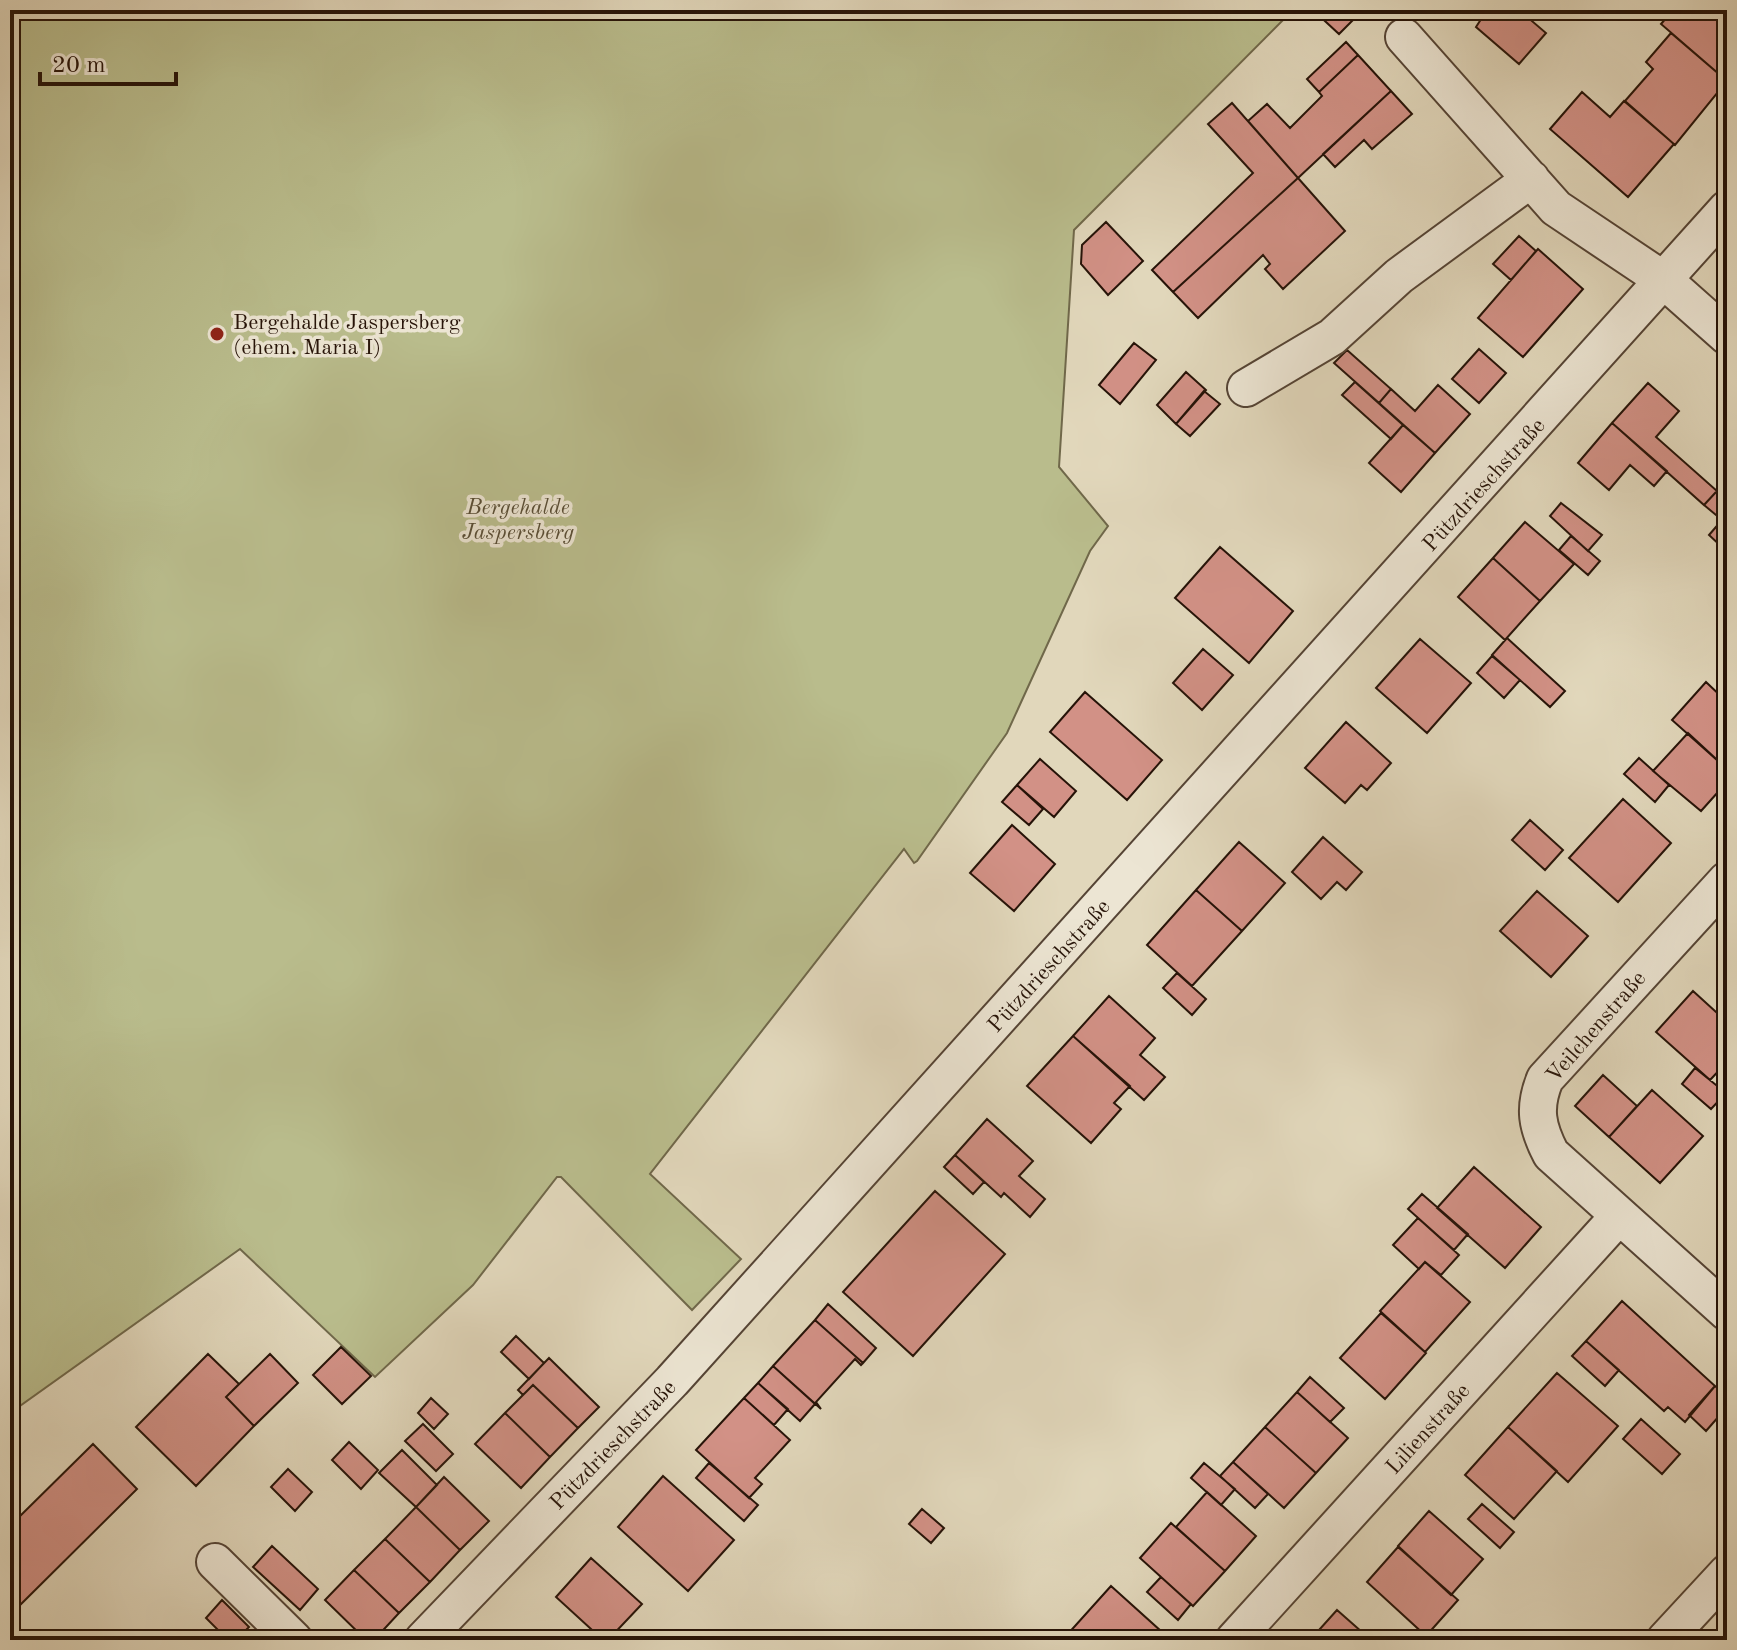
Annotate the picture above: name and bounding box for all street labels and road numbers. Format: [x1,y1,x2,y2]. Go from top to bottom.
street label: Pützdrieschstraße [1419,415,1550,556]
street label: Pützdrieschstraße [984,896,1115,1037]
street label: Veilchenstraße [1543,968,1650,1087]
street label: Pützdrieschstraße [546,1376,681,1514]
street label: Lilienstraße [1382,1380,1475,1479]

